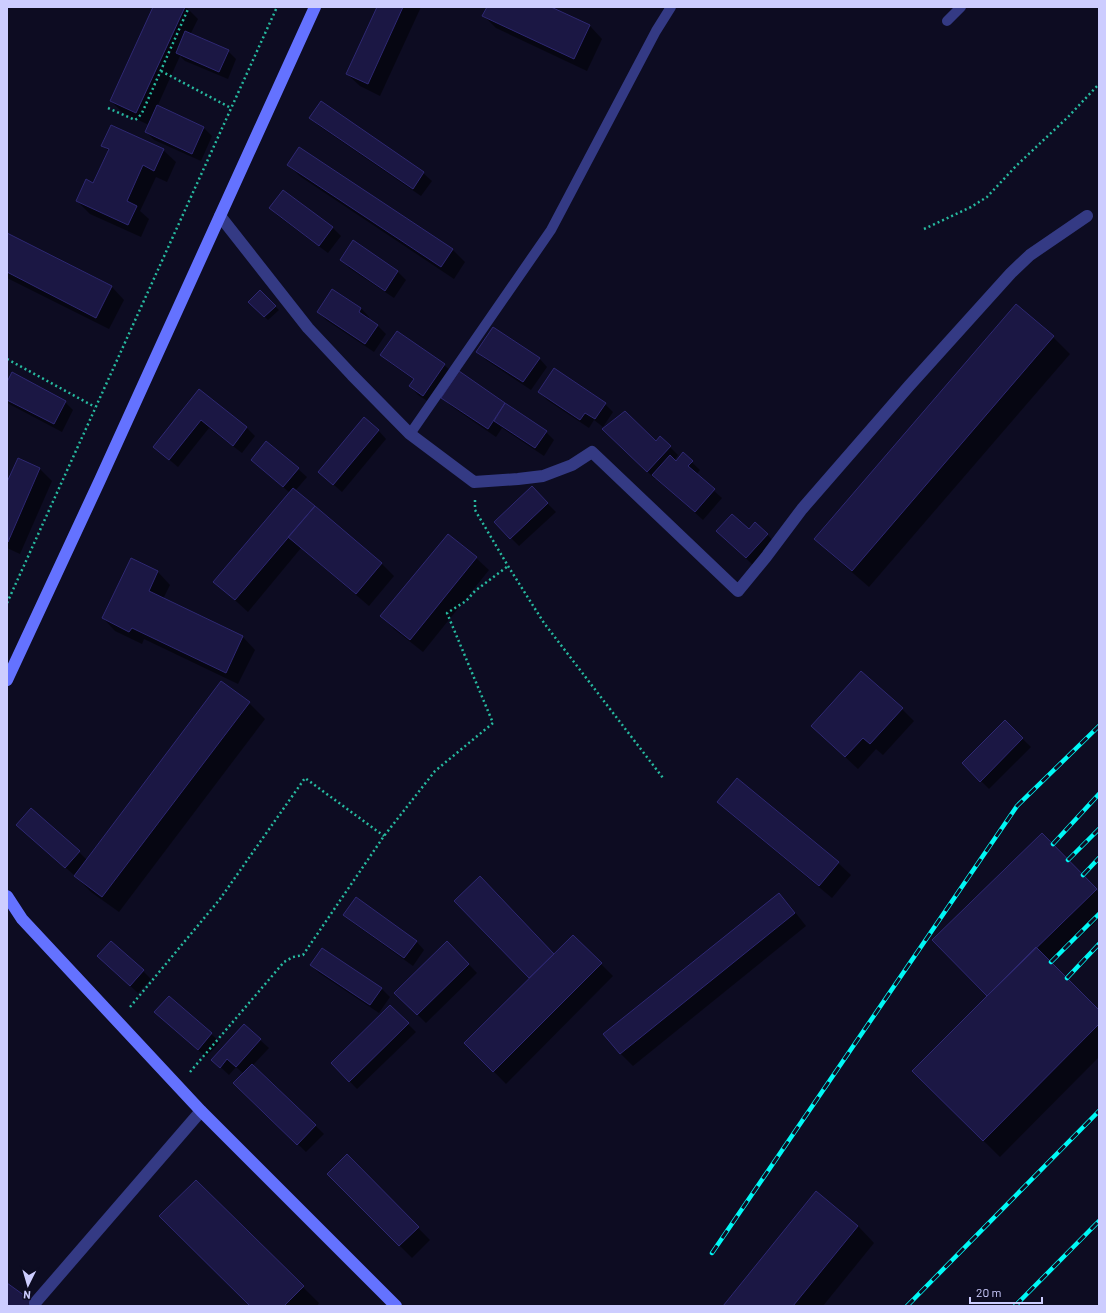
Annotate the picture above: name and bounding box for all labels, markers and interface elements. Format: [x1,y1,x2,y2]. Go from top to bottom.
north arrow [8,1265,48,1305]
scale bar [970,1279,1042,1305]
text: 20 m [976,1285,1002,1299]
text: N [23,1289,31,1302]

